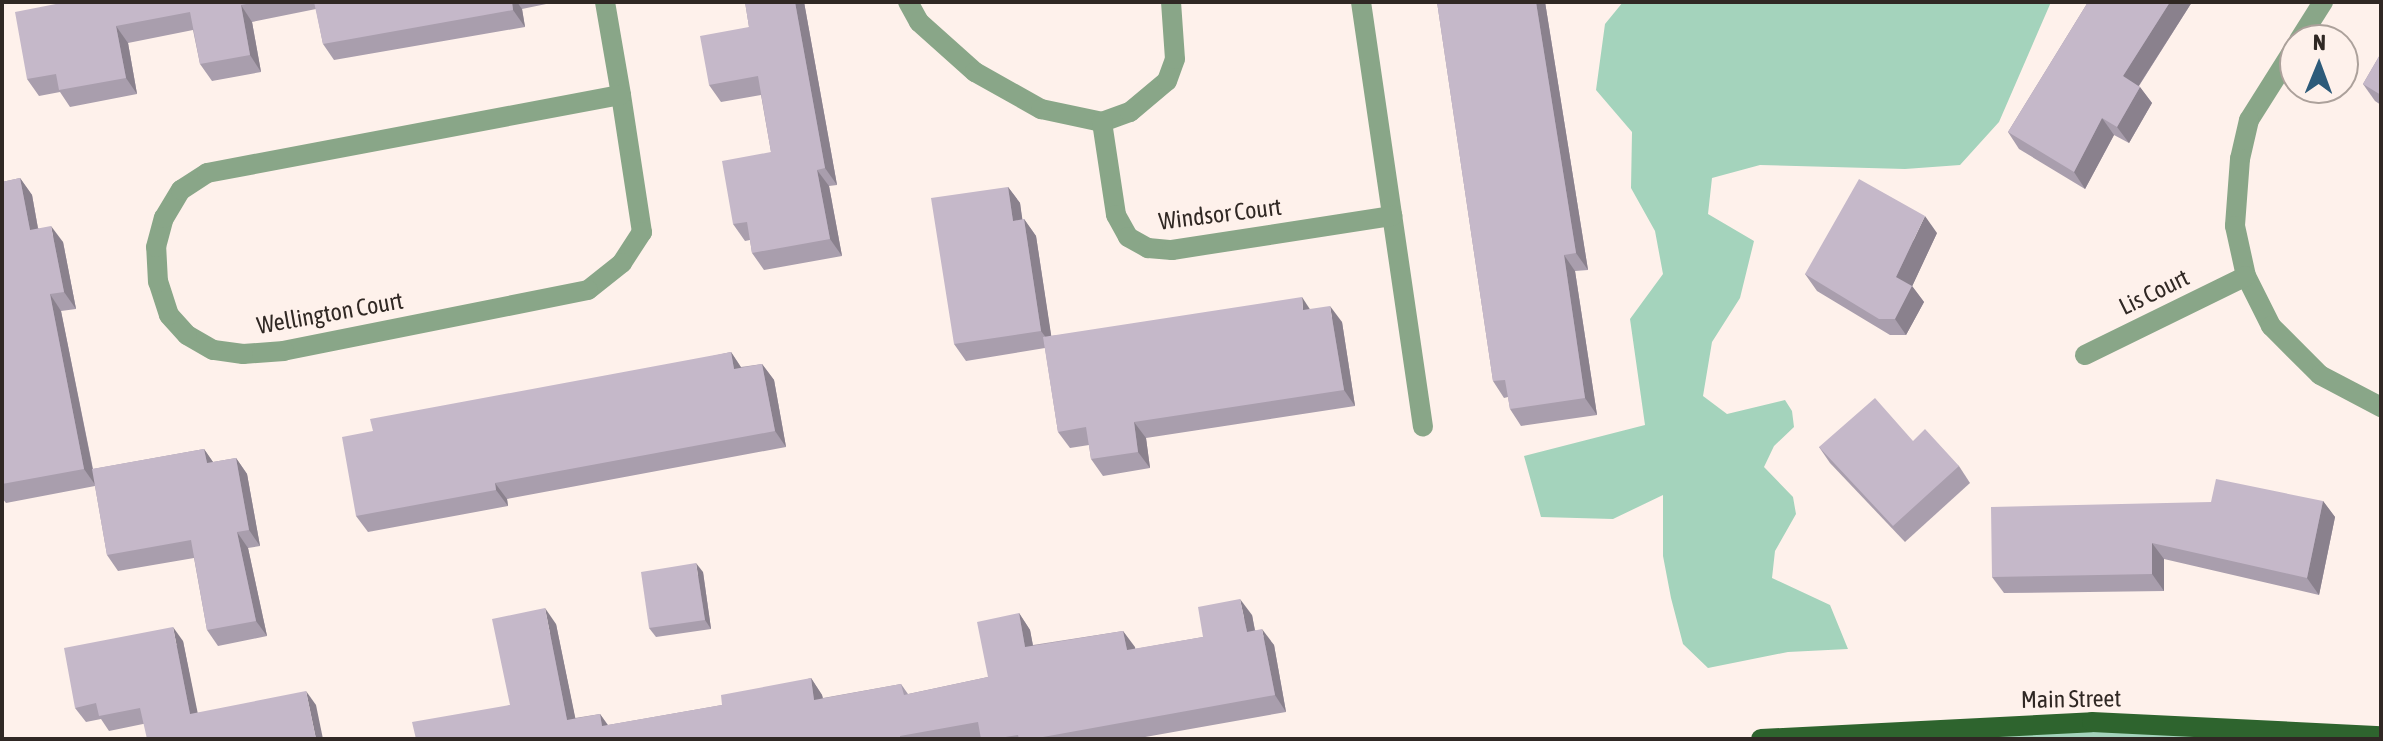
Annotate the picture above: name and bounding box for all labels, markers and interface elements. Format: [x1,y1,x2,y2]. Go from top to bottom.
north arrow [2279,24,2359,104]
text: N [2313,29,2326,55]
street label: Windsor Court [1157,192,1283,236]
street label: Lis Court [2114,263,2194,321]
street label: Wellington Court [255,286,405,340]
street label: Main Street [2021,684,2121,714]

